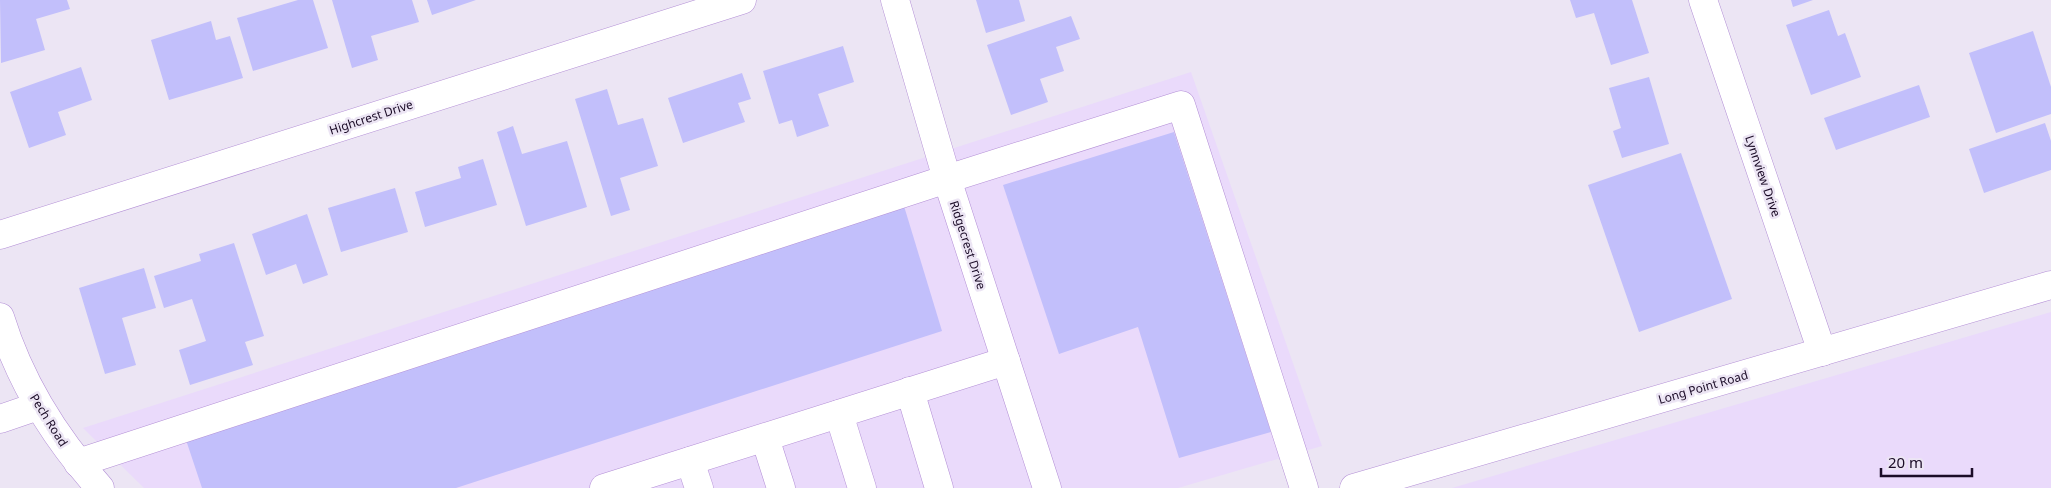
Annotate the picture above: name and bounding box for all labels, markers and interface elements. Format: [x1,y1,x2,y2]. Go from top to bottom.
street label: Highcrest Drive [327,95,415,139]
street label: Lynnview Drive [1741,133,1785,219]
street label: Ridgecrest Drive [946,199,990,292]
street label: Long Point Road [1656,366,1750,408]
street label: Pech Road [26,390,72,450]
scale bar [1881,446,1972,478]
text: 20 m [1888,452,1923,472]

